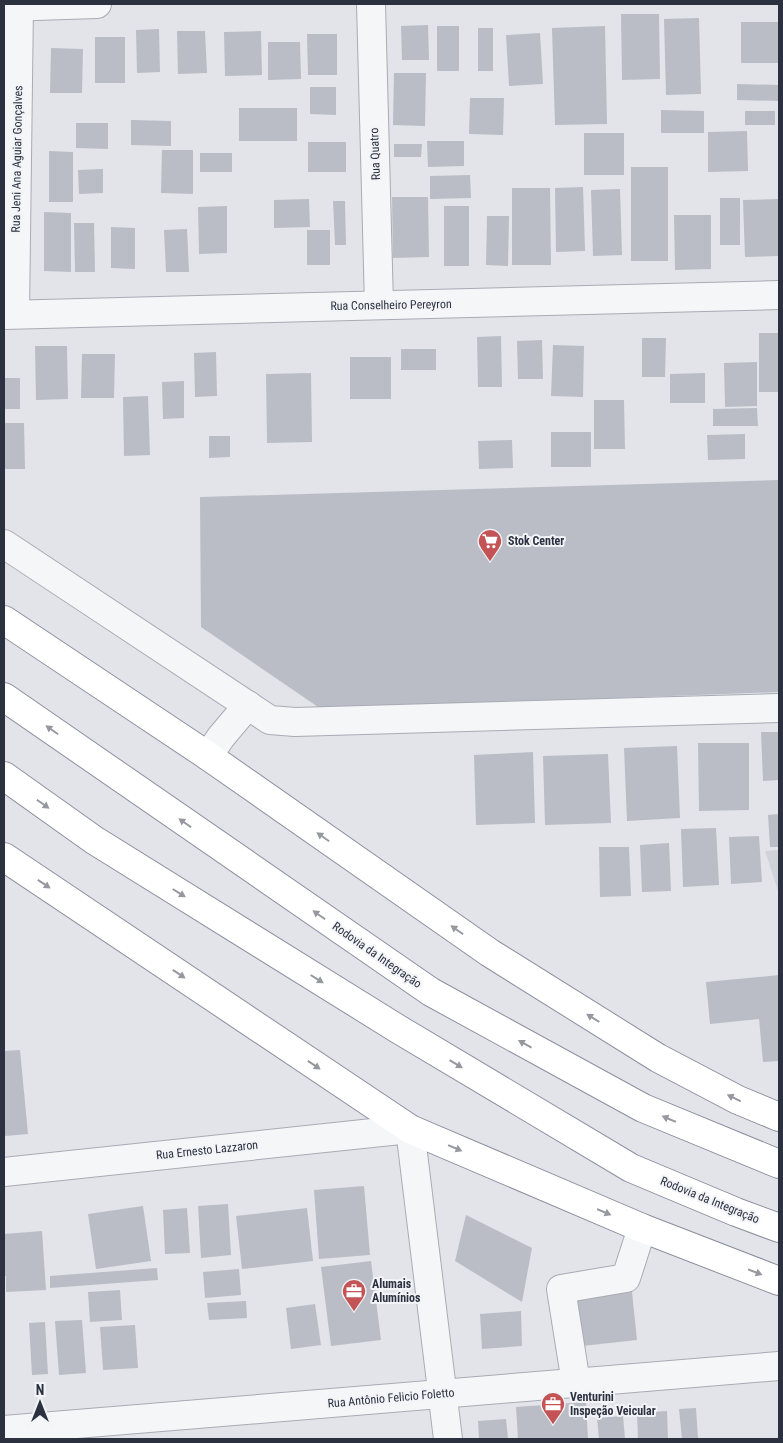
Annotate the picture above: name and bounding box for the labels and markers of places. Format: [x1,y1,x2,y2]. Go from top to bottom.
supermarket icon: Stok Center [477,528,503,562]
place label: Stok Center [508,534,564,548]
place label: Alumais Alumínios [372,1277,421,1305]
office icon: Alumais Alumínios [341,1278,367,1312]
place label: Venturini Inspeção Veicular [570,1390,656,1418]
office icon: Venturini Inspeção Veicular [540,1391,566,1425]

